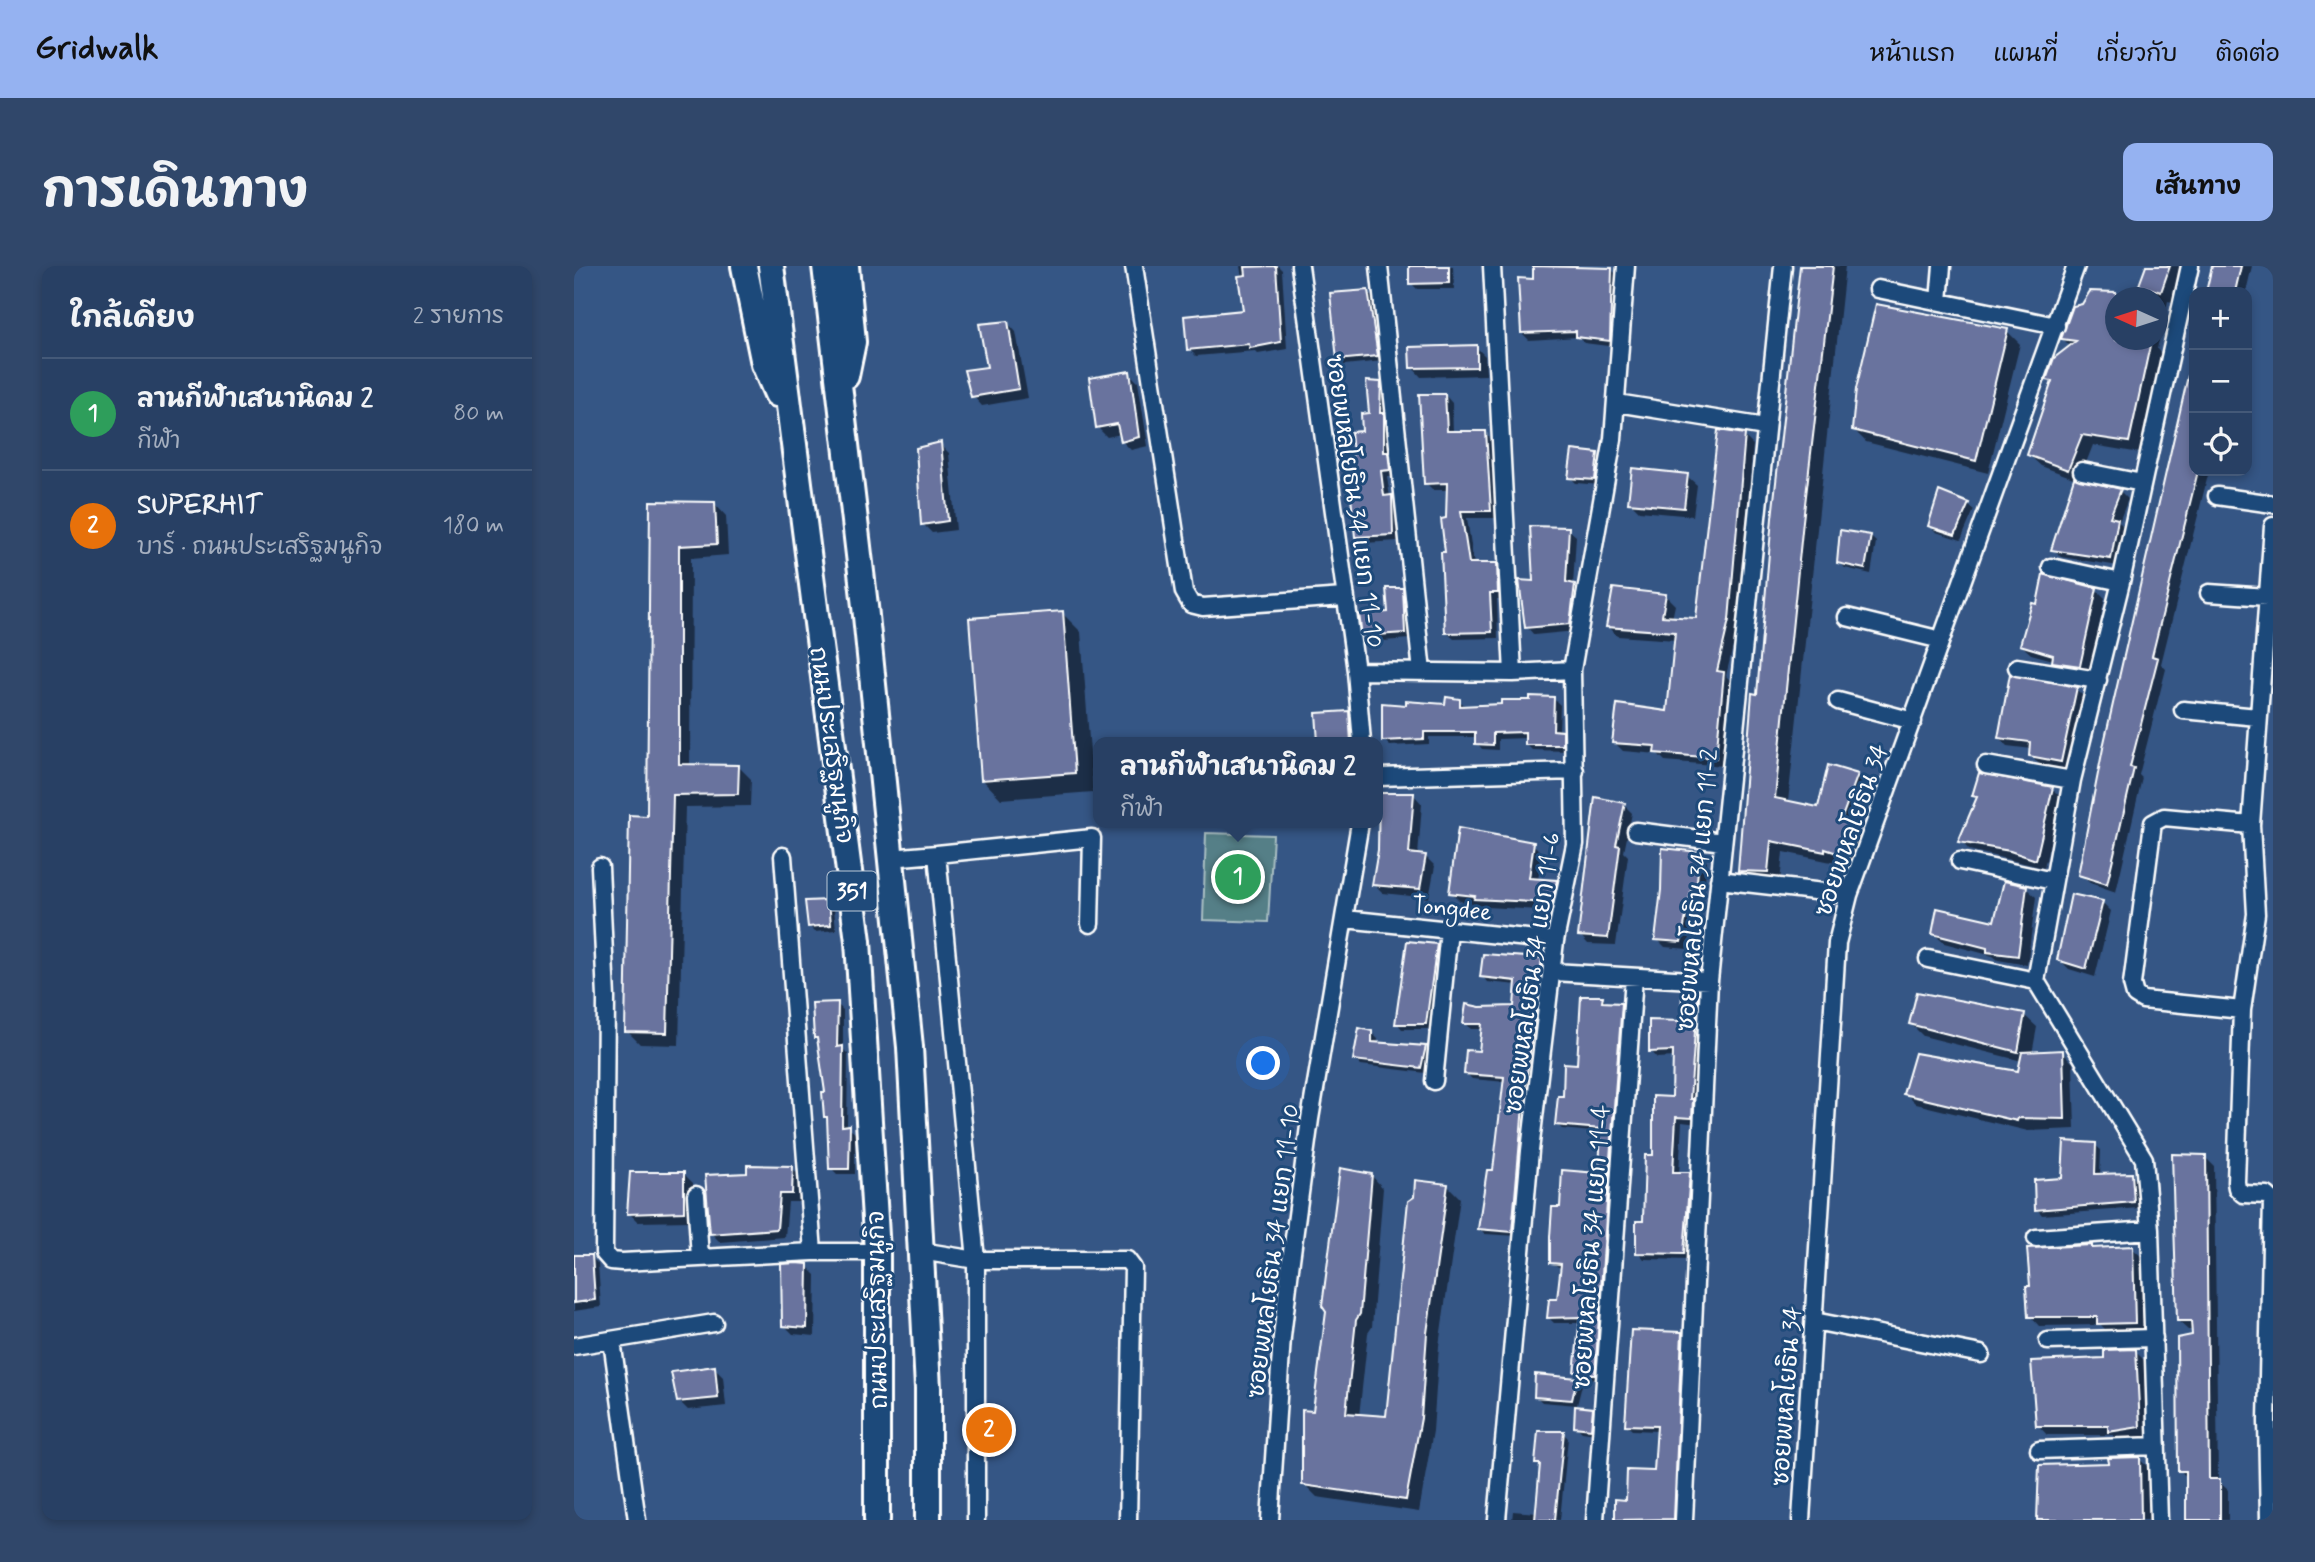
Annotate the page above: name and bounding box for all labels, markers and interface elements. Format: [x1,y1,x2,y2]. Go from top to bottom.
text: Gridwalk [35,27,159,71]
text: หน้าแรก [1870,39,1955,70]
text: แผนที่ [1993,39,2058,70]
text: เกี่ยวกับ [2096,39,2178,70]
text: ติดต่อ [2216,39,2280,70]
button: เส้นทาง [2123,143,2273,221]
text: การเดินทาง [42,160,308,225]
north arrow [2105,287,2168,350]
map controls [2189,287,2252,476]
button: + [2189,287,2252,350]
text: ใกล้เคียง [70,299,195,338]
text: 2 รายการ [413,302,504,332]
button: − [2189,350,2252,413]
street label: ซอยพหลโยธิน 34 แยก 11-10 [1318,352,1391,650]
text: ลานกีฬาเสนานิคม 2 [137,383,373,417]
text: 1 [88,399,98,429]
text: 80 m [453,399,504,429]
button: locate [2189,413,2252,476]
text: กีฬา [137,427,180,457]
text: SUPERHIT [137,489,262,523]
text: 2 [87,511,99,541]
text: 180 m [443,511,504,541]
text: บาร์ · ถนนประเสริฐมนูกิจ [137,533,382,563]
street label: ถนนประเสริฐมนูกิจ [800,645,860,846]
popup [1093,737,1383,828]
street label: ซอยพหลโยธิน 34 [1806,739,1896,921]
street label: ซอยพหลโยธิน 34 แยก 11-2 [1669,747,1726,1033]
text: ลานกีฬาเสนานิคม 2 [1120,751,1356,785]
text: กีฬา [1120,795,1163,825]
street label: ซอยพหลโยธิน 34 แยก 11-6 [1496,830,1569,1116]
pin: 1 [1215,851,1261,903]
road number: 351 [828,872,876,911]
street label: Tongdee [1410,890,1493,931]
your location [1246,1046,1280,1080]
street label: ซอยพหลโยธิน 34 แยก 11-10 [1239,1102,1308,1400]
street label: ซอยพหลโยธิน 34 แยก 11-4 [1565,1103,1618,1391]
street label: ถนนประเสริฐมนูกิจ [861,1211,897,1409]
street label: ซอยพหลโยธิน 34 [1764,1305,1809,1487]
pin: 2 [966,1404,1012,1456]

